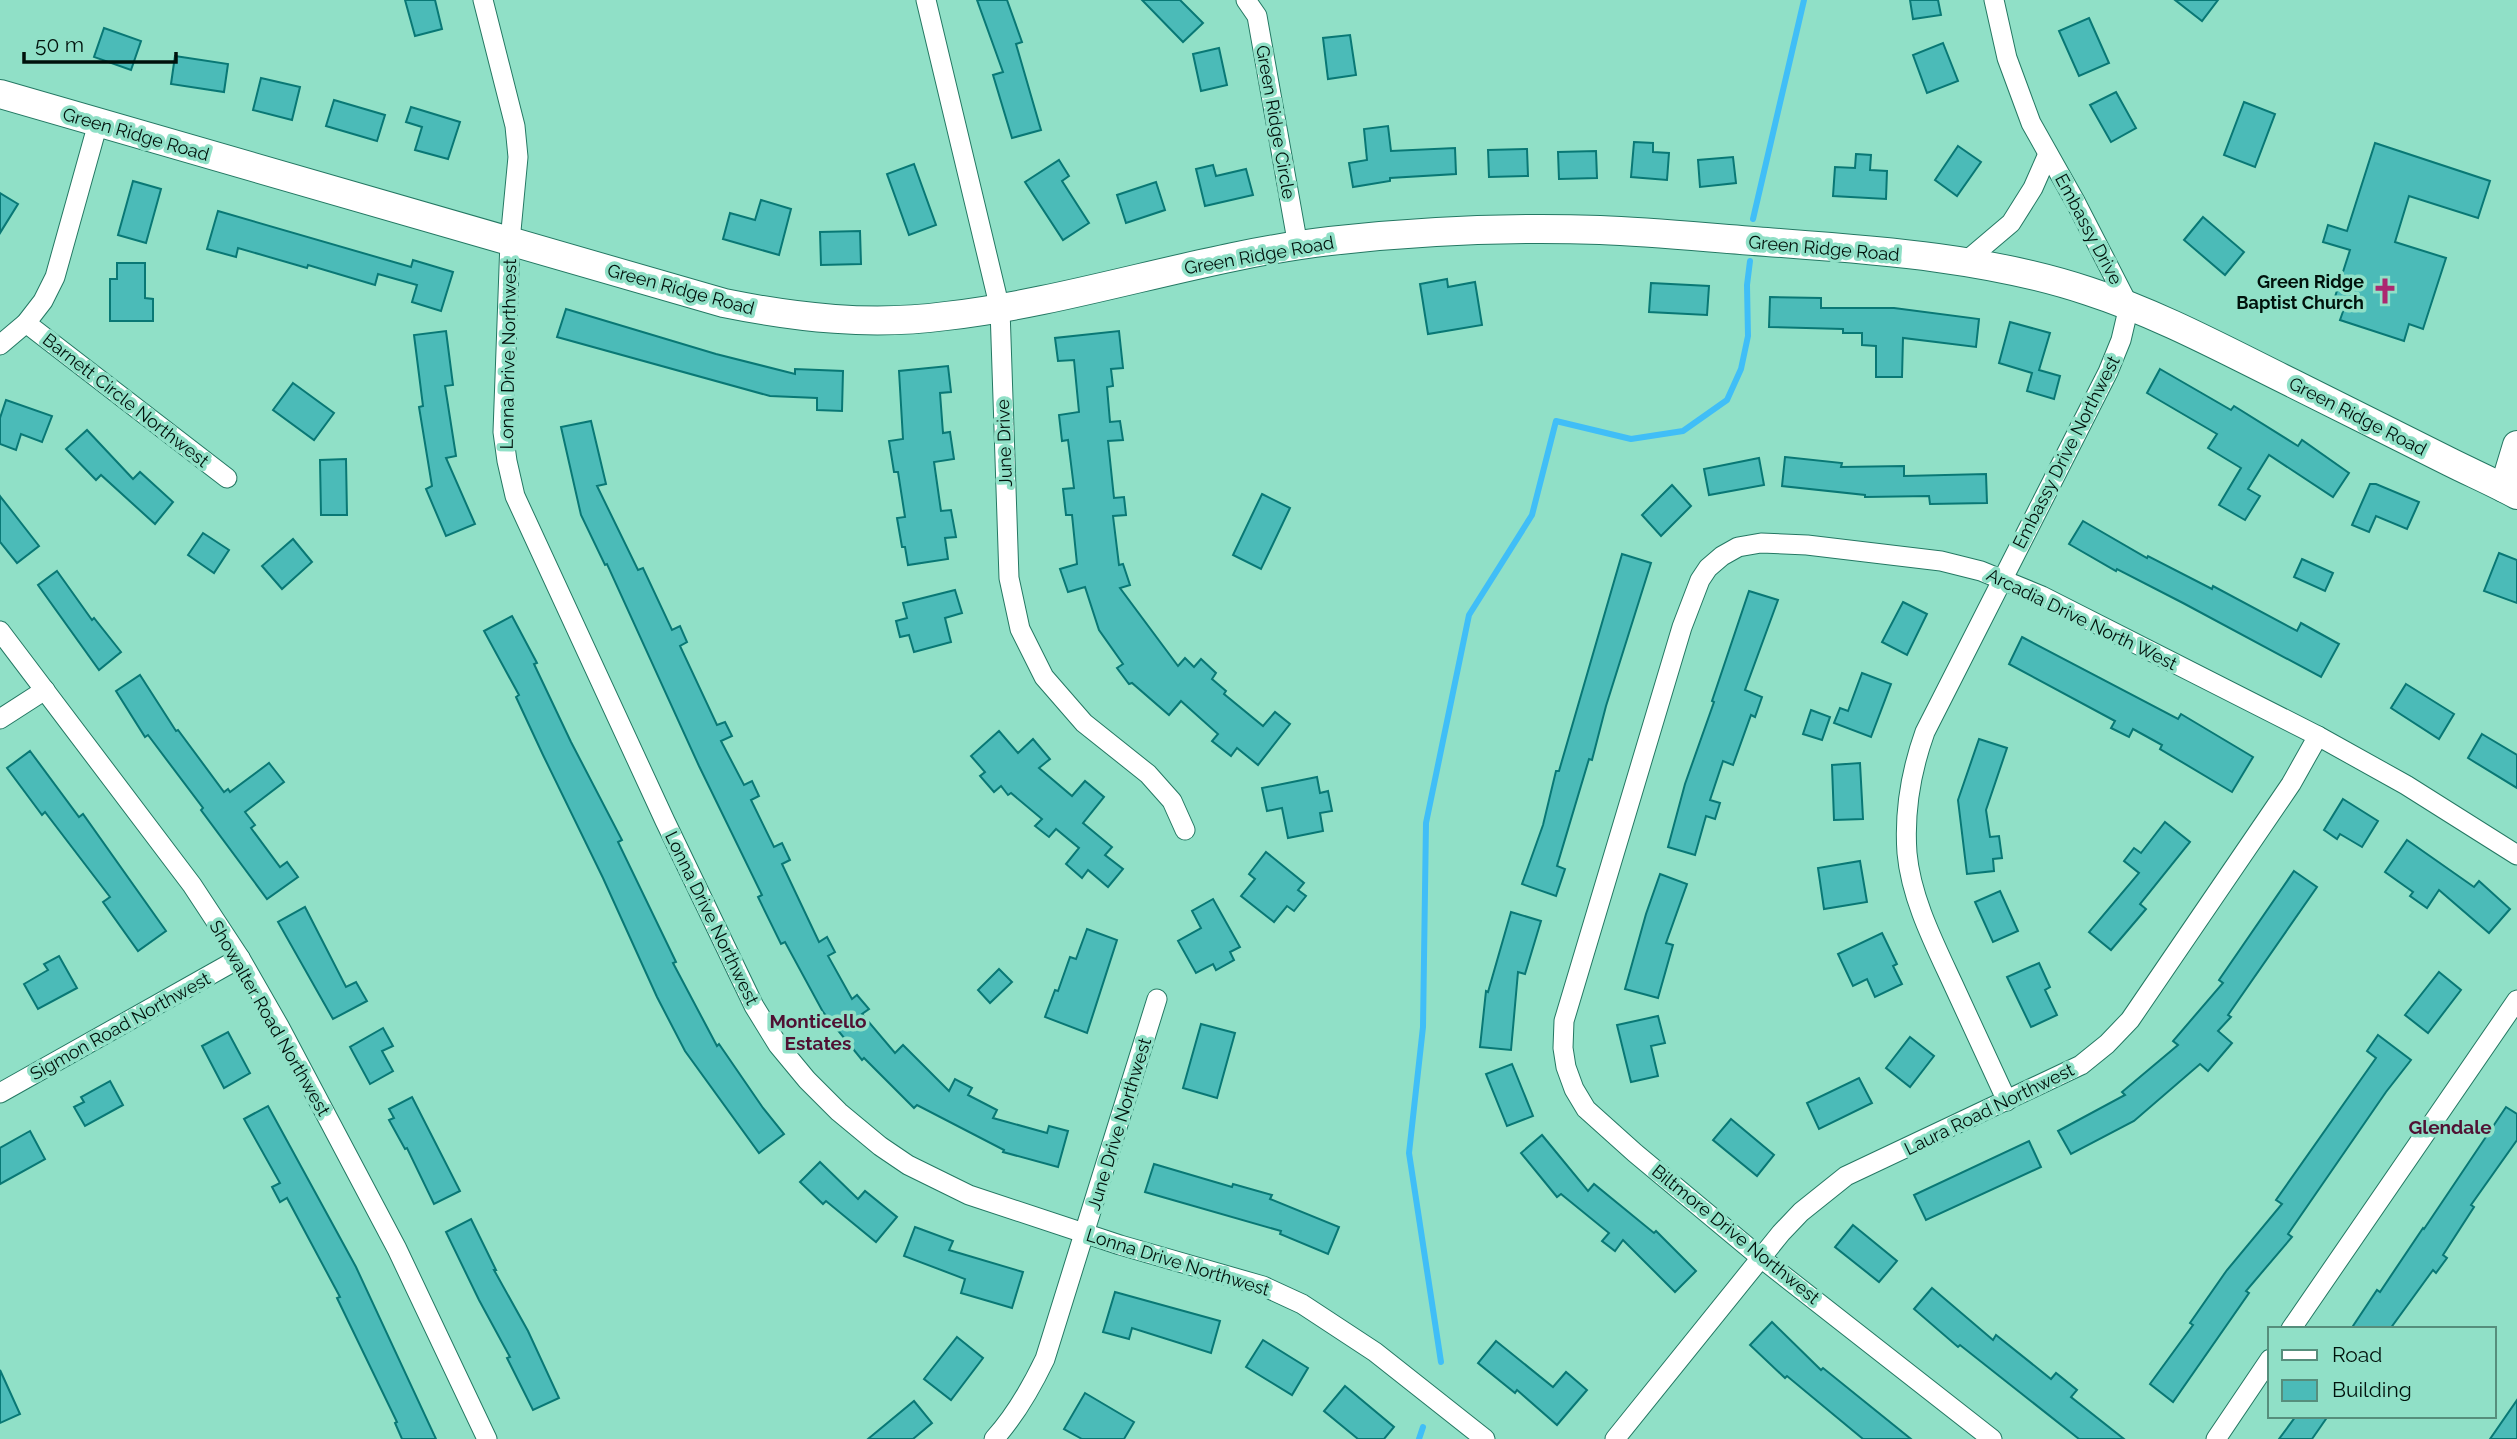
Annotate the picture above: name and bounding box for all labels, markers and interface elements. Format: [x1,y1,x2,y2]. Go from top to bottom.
scale bar [24,21,177,65]
text: 50 m [35,32,84,57]
street label: Green Ridge Circle [1252,43,1300,201]
street label: Green Ridge Road [60,103,212,165]
street label: Embassy Drive [2051,170,2127,288]
street label: Green Ridge Road [1748,231,1900,265]
street label: Green Ridge Road [1183,232,1335,278]
street label: Lonna Drive Northwest [496,259,520,449]
street label: Green Ridge Road [605,259,757,319]
place label: Green Ridge Baptist Church [2236,271,2364,313]
church icon: Green Ridge Baptist Church [2370,276,2400,306]
street label: Barnett Circle Northwest [39,329,213,471]
street label: Embassy Drive Northwest [2008,352,2124,552]
street label: Green Ridge Road [2286,372,2430,460]
street label: June Drive [992,398,1016,487]
street label: Arcadia Drive North West [1983,564,2181,674]
street label: Lonna Drive Northwest [661,828,763,1008]
street label: Showalter Road Northwest [205,916,335,1120]
street label: Sigmon Road Northwest [26,968,214,1084]
district label: Monticello Estates [770,1010,866,1054]
street label: June Drive Northwest [1083,1035,1155,1213]
street label: Laura Road Northwest [1901,1059,2077,1159]
district label: Glendale [2408,1116,2492,1138]
street label: Biltmore Drive Northwest [1648,1160,1824,1308]
street label: Lonna Drive Northwest [1084,1224,1272,1300]
legend [2268,1327,2496,1418]
text: Road [2332,1342,2382,1367]
text: Building [2332,1377,2412,1402]

